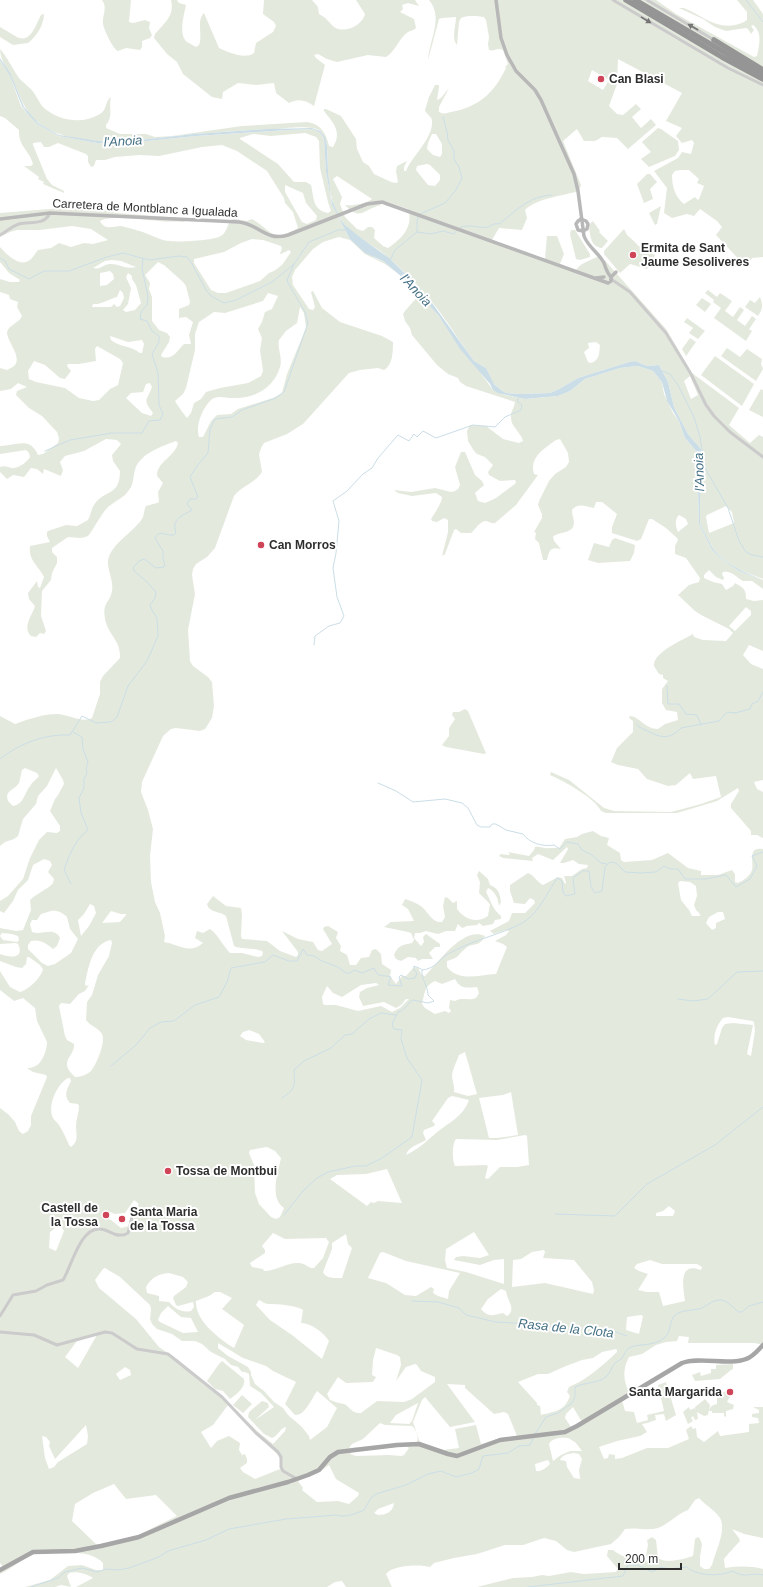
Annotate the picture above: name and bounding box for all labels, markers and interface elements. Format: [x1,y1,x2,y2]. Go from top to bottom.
one-way arrow [641,16,651,24]
one-way arrow [687,24,699,31]
place label: Can Blasi [609,72,664,86]
marker: Can Blasi [596,74,606,84]
water label: l'Anoia [103,132,143,150]
street label: Carretera de Montblanc a Igualada [52,196,238,220]
place label: Ermita de Sant Jaume Sesoliveres [641,241,749,269]
marker: Ermita de Sant Jaume Sesoliveres [628,250,638,260]
water label: l'Anoia [397,271,435,309]
water label: l'Anoia [691,452,707,492]
place label: Can Morros [269,538,336,552]
marker: Can Morros [256,540,266,550]
place label: Tossa de Montbui [176,1164,277,1178]
marker: Tossa de Montbui [163,1166,173,1176]
place label: Castell de la Tossa [41,1201,98,1229]
place label: Santa Maria de la Tossa [130,1205,198,1233]
marker: Castell de la Tossa [101,1210,111,1220]
marker: Santa Maria de la Tossa [117,1214,127,1224]
water label: Rasa de la Clota [517,1316,615,1340]
place label: Santa Margarida [629,1385,722,1399]
marker: Santa Margarida [725,1387,735,1397]
scale bar [619,1545,681,1571]
text: 200 m [625,1552,658,1566]

